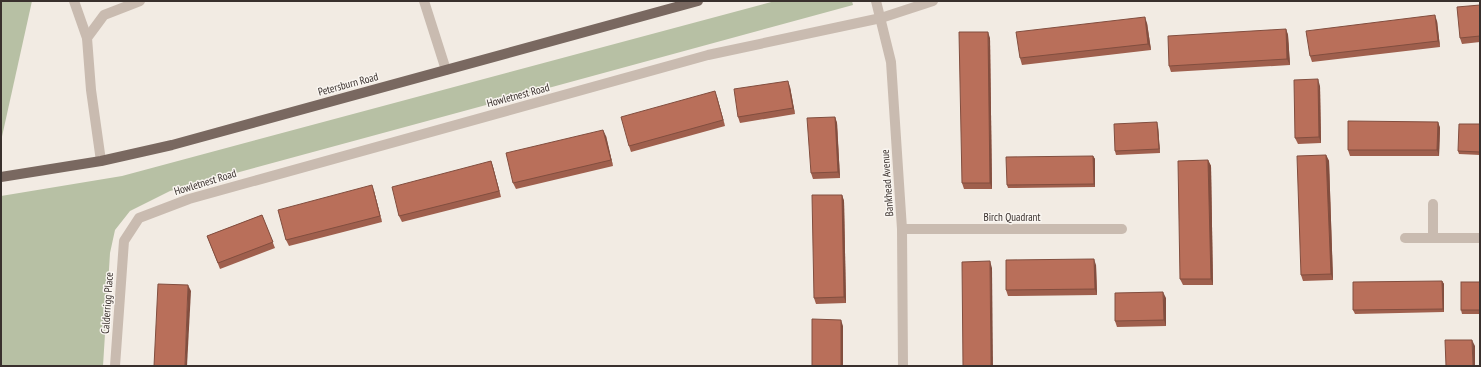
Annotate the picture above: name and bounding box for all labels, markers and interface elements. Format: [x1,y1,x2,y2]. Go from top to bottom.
street label: Petersburn Road [316,69,380,99]
street label: Howletnest Road [485,80,551,110]
street label: Bankhead Avenue [878,149,896,217]
street label: Howletnest Road [172,166,238,198]
street label: Birch Quadrant [984,210,1040,224]
street label: Calderrigg Place [98,271,116,334]

